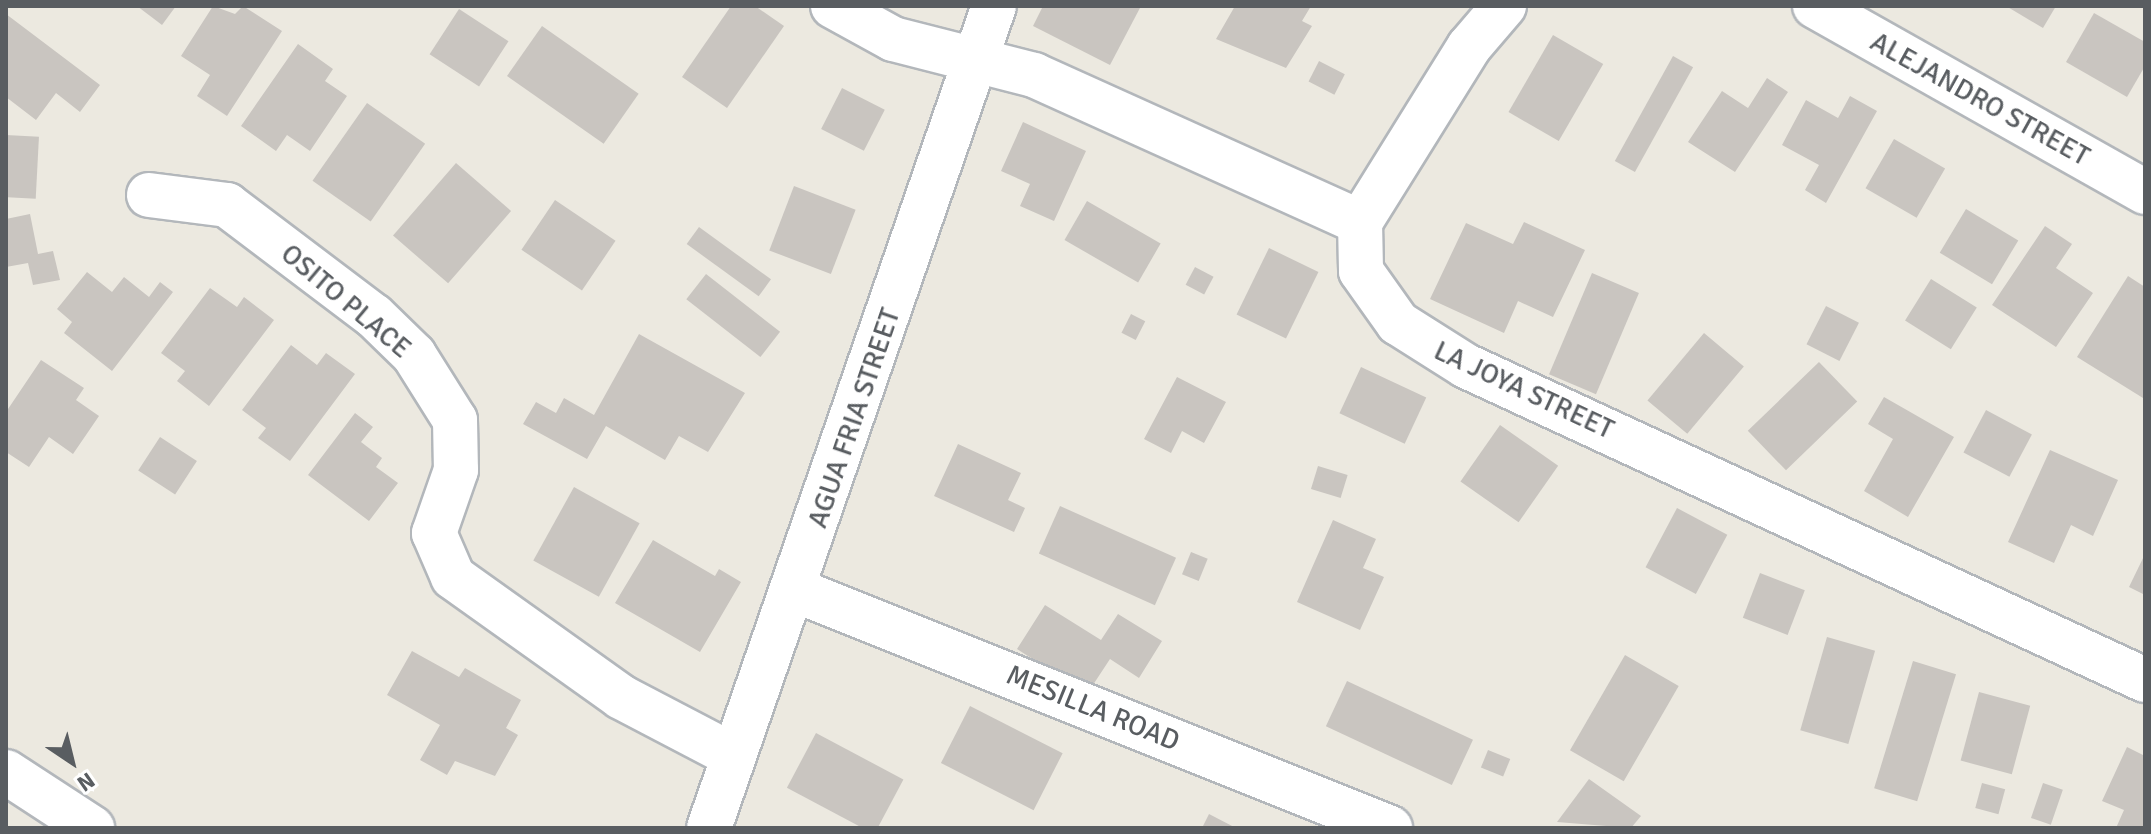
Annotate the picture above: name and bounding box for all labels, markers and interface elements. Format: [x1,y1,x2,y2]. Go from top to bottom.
street label: ALEJANDRO STREET [1865,25,2095,173]
street label: OSITO PLACE [274,237,418,365]
street label: AGUA FRIA STREET [801,304,907,532]
street label: LA JOYA STREET [1429,334,1619,446]
street label: MESILLA ROAD [1001,658,1185,758]
north arrow [32,722,112,802]
text: N [72,767,100,798]

